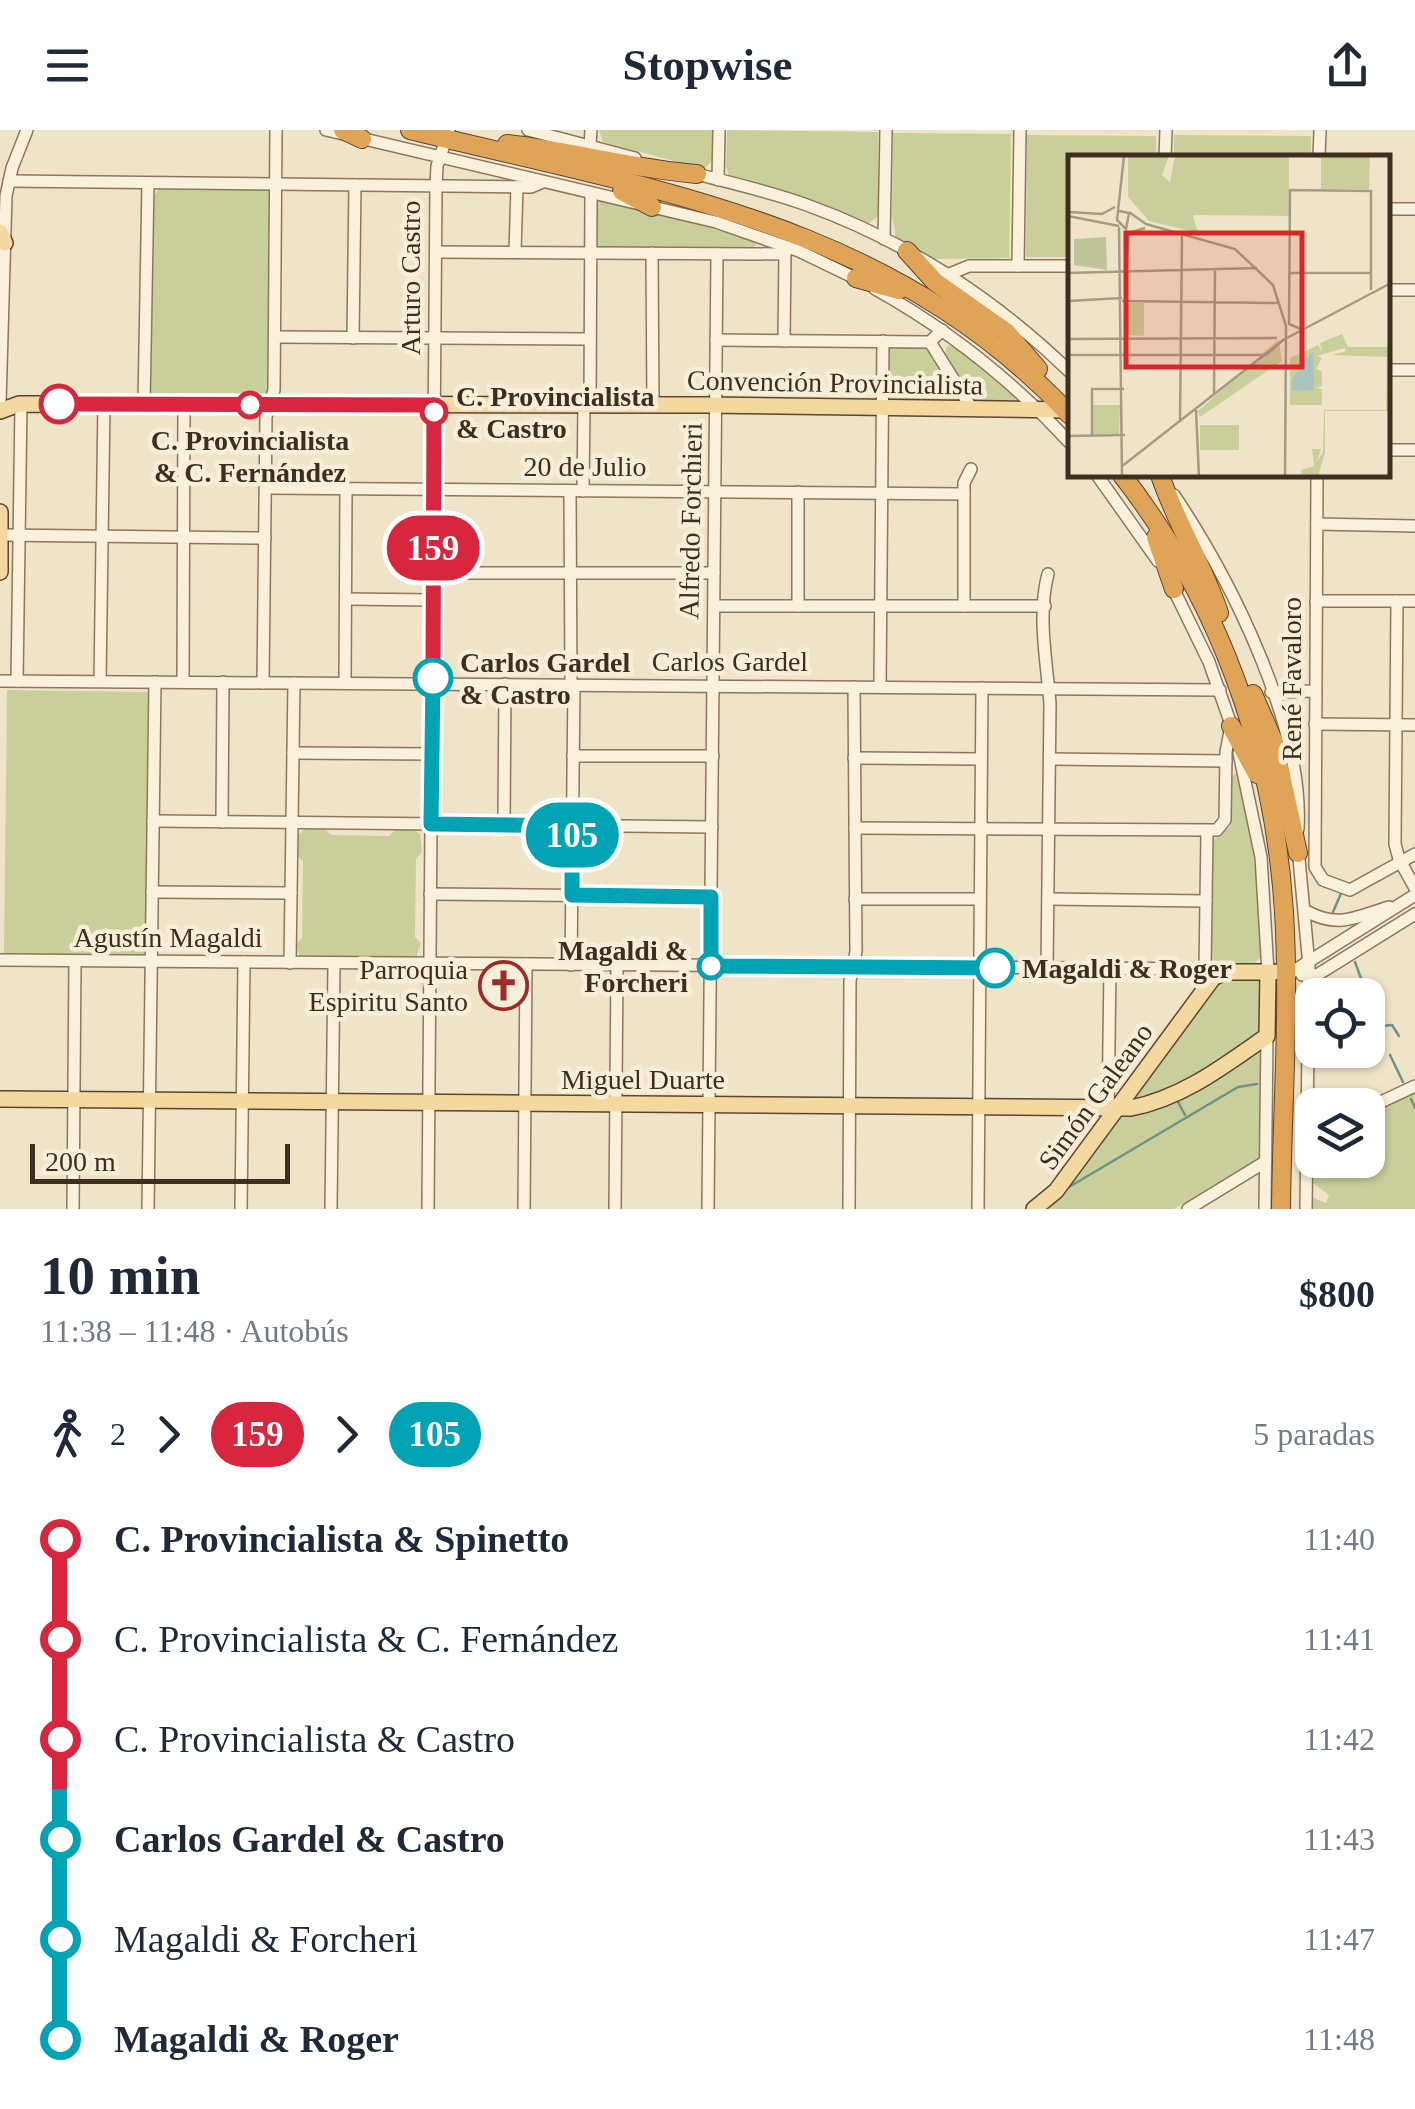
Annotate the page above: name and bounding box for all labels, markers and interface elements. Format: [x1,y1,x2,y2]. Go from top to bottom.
icon: menu [40,38,95,93]
icon: share [1320,38,1375,93]
text: Stopwise [622,40,793,90]
inset map [1068,155,1390,478]
street label: Arturo Castro [395,201,426,355]
street label: Convención Provincialista [687,364,984,401]
place label: C. Provincialista & Castro [456,381,655,444]
unlabelled marker [40,385,78,423]
marker: C. Provincialista & C. Fernández [237,392,263,418]
marker: C. Provincialista & Castro [421,399,447,425]
street label: Alfredo Forchieri [673,422,708,620]
place label: C. Provincialista & C. Fernández [151,425,349,488]
street label: 20 de Julio [524,451,646,482]
line badge: 159 [376,516,490,580]
text: 159 [407,529,459,568]
street label: René Favaloro [1276,597,1307,761]
street label: Carlos Gardel [652,646,808,677]
place label: Carlos Gardel & Castro [460,647,631,710]
marker: Carlos Gardel & Castro [414,659,452,697]
line badge: 105 [514,802,630,868]
text: 105 [546,816,598,855]
street label: Agustín Magaldi [74,922,263,953]
place label: Magaldi & Forcheri [558,935,688,998]
marker: Magaldi & Roger [976,949,1014,987]
marker: Magaldi & Forcheri [698,953,724,979]
place label: Magaldi & Roger [1022,953,1232,984]
place label: Parroquia Espiritu Santo [309,954,469,1017]
church icon: Parroquia Espiritu Santo [477,959,529,1011]
map controls [1295,978,1385,1178]
button: locate [1295,978,1385,1068]
street label: Simón Galeano [1032,1017,1159,1176]
street label: Miguel Duarte [561,1064,725,1095]
button: layers [1295,1088,1385,1178]
scale bar [30,1139,290,1184]
text: 200 m [45,1146,116,1177]
text: 10 min [40,1245,200,1306]
text: $800 [1299,1273,1375,1315]
text: 11:38 – 11:48 · Autobús [40,1313,349,1349]
icon: walk [40,1407,95,1462]
icon: forward [141,1407,196,1462]
icon: forward [319,1407,374,1462]
text: 159 [231,1415,284,1454]
text: 105 [409,1415,461,1454]
text: 2 [110,1416,126,1452]
text: 5 paradas [1253,1416,1375,1452]
text: C. Provincialista & Spinetto [114,1518,569,1560]
text: 11:40 [1303,1521,1375,1557]
text: C. Provincialista & C. Fernández [114,1618,618,1660]
text: 11:41 [1303,1621,1375,1657]
text: C. Provincialista & Castro [114,1718,515,1760]
text: 11:42 [1303,1721,1375,1757]
text: Carlos Gardel & Castro [114,1818,505,1860]
text: 11:43 [1303,1821,1375,1857]
text: Magaldi & Forcheri [114,1918,418,1960]
text: 11:47 [1303,1921,1375,1957]
text: Magaldi & Roger [114,2018,399,2060]
text: 11:48 [1303,2021,1375,2057]

